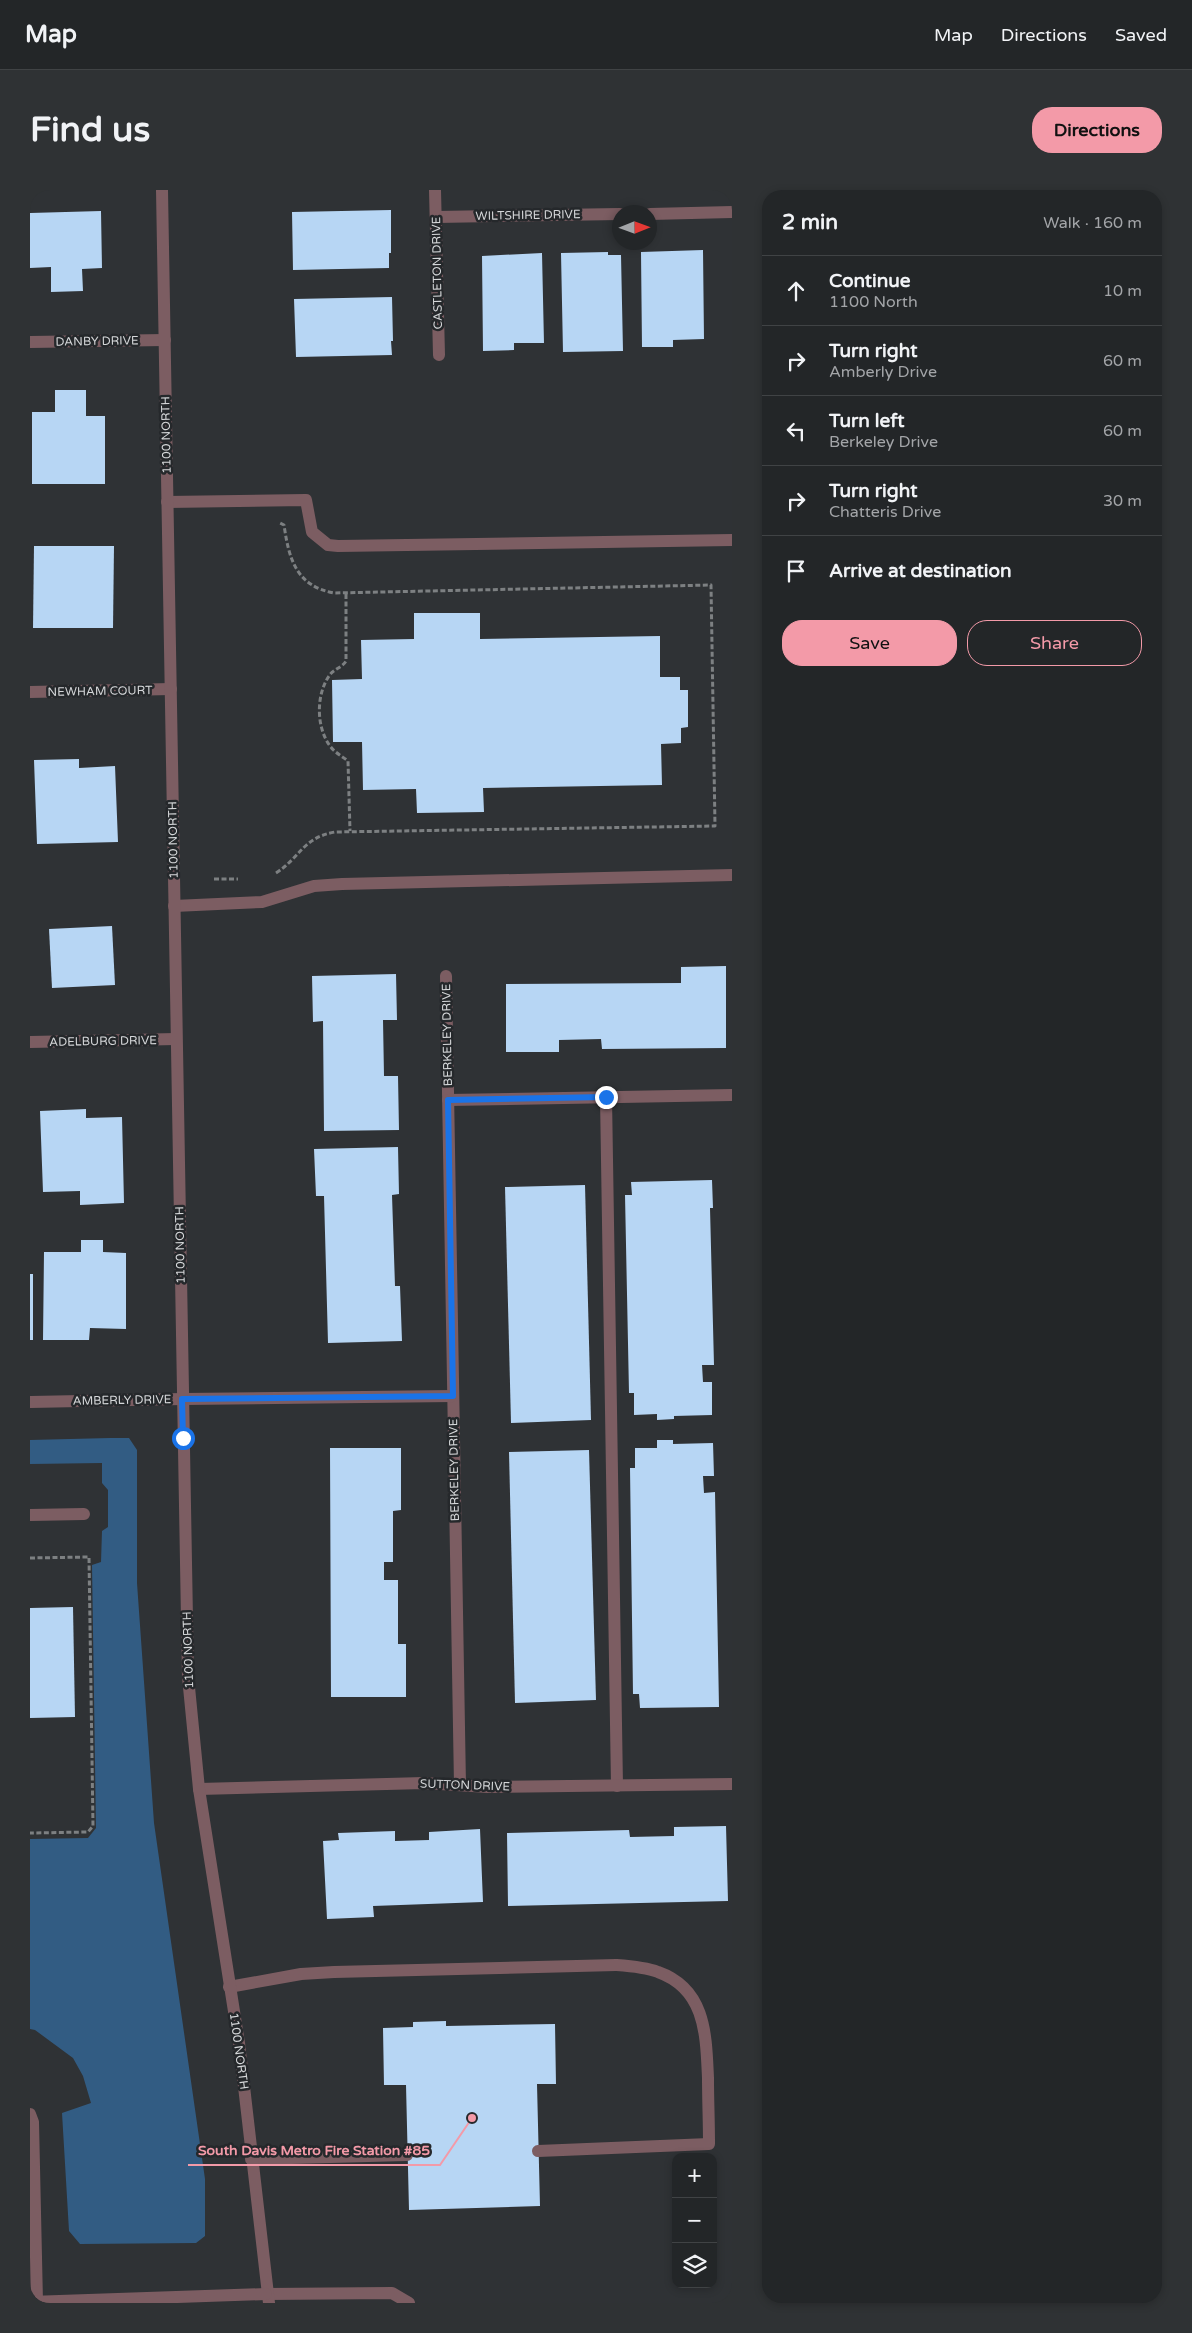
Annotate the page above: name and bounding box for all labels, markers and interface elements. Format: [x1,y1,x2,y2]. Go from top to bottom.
text: Map [25,20,77,49]
text: Map [934,24,973,46]
text: Directions [1001,24,1087,46]
text: Saved [1115,24,1167,46]
button: Directions [1032,107,1162,153]
text: Find us [30,109,150,151]
north arrow [612,205,657,250]
street label: WILTSHIRE DRIVE [475,207,581,223]
text: 2 min [782,210,838,235]
text: Walk · 160 m [1043,213,1142,233]
street label: CASTLETON DRIVE [429,216,445,329]
text: Continue [829,270,911,292]
icon: ahead [782,277,810,305]
text: 10 m [1103,281,1142,301]
text: 1100 North [829,292,918,312]
street label: DANBY DRIVE [55,333,139,349]
text: Turn right [829,340,917,362]
icon: right [782,347,810,375]
text: 60 m [1103,351,1142,371]
text: Amberly Drive [829,362,937,382]
street label: 1100 NORTH [158,396,174,474]
text: Turn left [829,410,905,432]
icon: left [782,417,810,445]
text: 60 m [1103,421,1142,441]
text: Berkeley Drive [829,432,938,452]
text: Turn right [829,480,917,502]
icon: right [782,487,810,515]
text: 30 m [1103,491,1142,511]
text: Chatteris Drive [829,502,941,522]
icon: arrive [782,557,810,585]
text: Arrive at destination [829,560,1012,582]
button: Save [782,620,957,666]
button: Share [967,620,1142,666]
street label: NEWHAM COURT [47,683,153,699]
street label: 1100 NORTH [165,801,181,879]
street label: BERKELEY DRIVE [439,983,455,1086]
street label: ADELBURG DRIVE [49,1033,157,1049]
route end [595,1086,618,1109]
street label: 1100 NORTH [172,1206,188,1284]
street label: AMBERLY DRIVE [73,1392,172,1408]
street label: BERKELEY DRIVE [446,1418,462,1521]
route start [172,1427,195,1450]
street label: 1100 NORTH [180,1611,196,1689]
street label: SUTTON DRIVE [420,1776,511,1794]
street label: 1100 NORTH [227,2012,251,2090]
callout: South Davis Metro Fire Station #85 [188,2136,440,2165]
text: South Davis Metro Fire Station #85 [198,2142,430,2159]
map controls [672,2153,717,2288]
button: + [672,2153,717,2198]
button: − [672,2198,717,2243]
button: layers [672,2243,717,2288]

